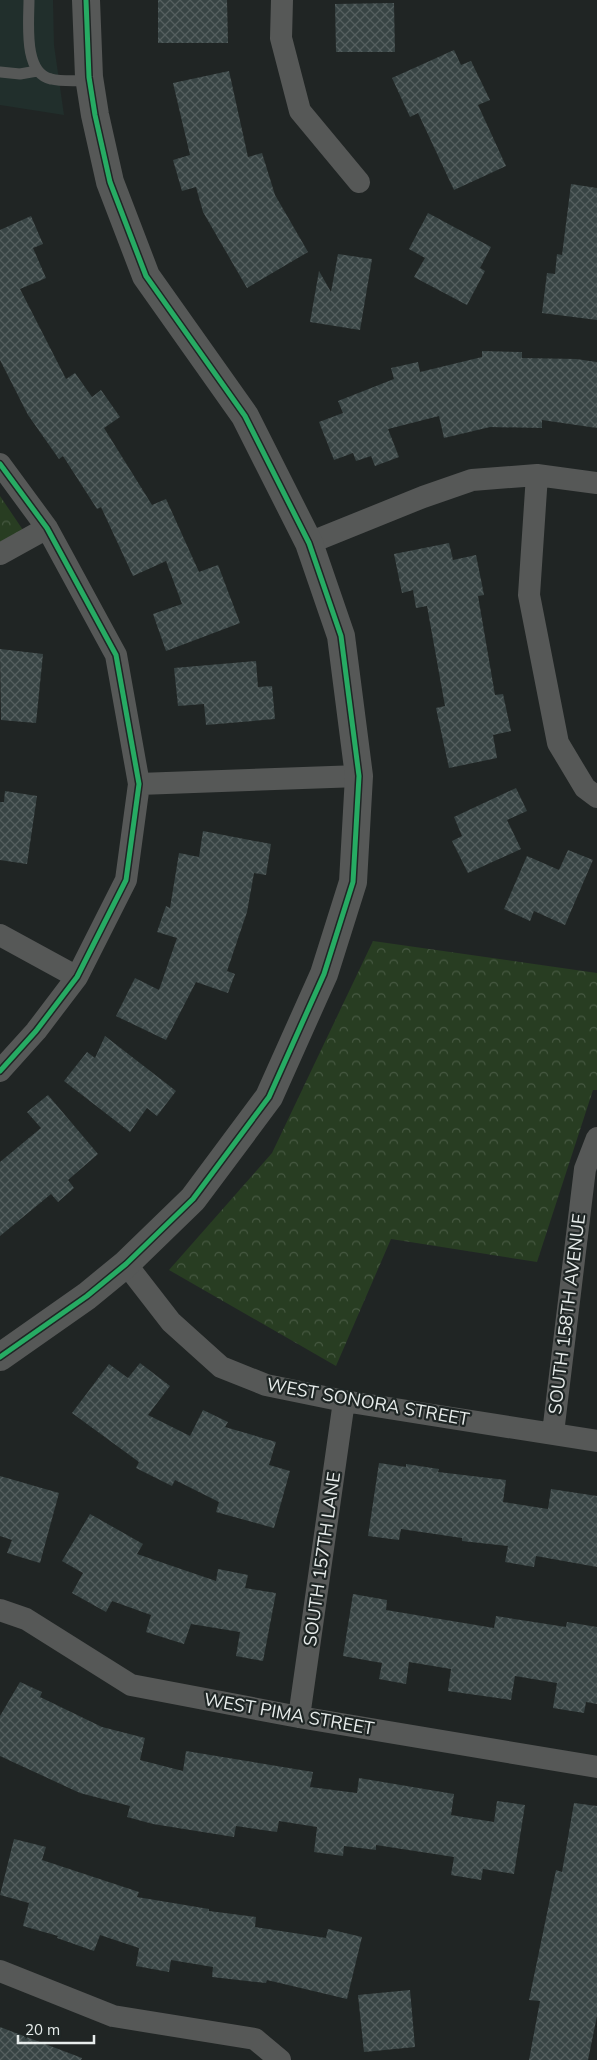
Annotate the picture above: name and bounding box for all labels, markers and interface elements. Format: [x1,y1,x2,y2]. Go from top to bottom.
street label: SOUTH 158TH AVENUE [543,1212,590,1416]
street label: WEST SONORA STREET [265,1372,471,1431]
street label: SOUTH 157TH LANE [298,1470,345,1648]
street label: WEST PIMA STREET [202,1687,376,1740]
scale bar [18,2012,94,2044]
text: 20 m [25,2020,60,2039]

